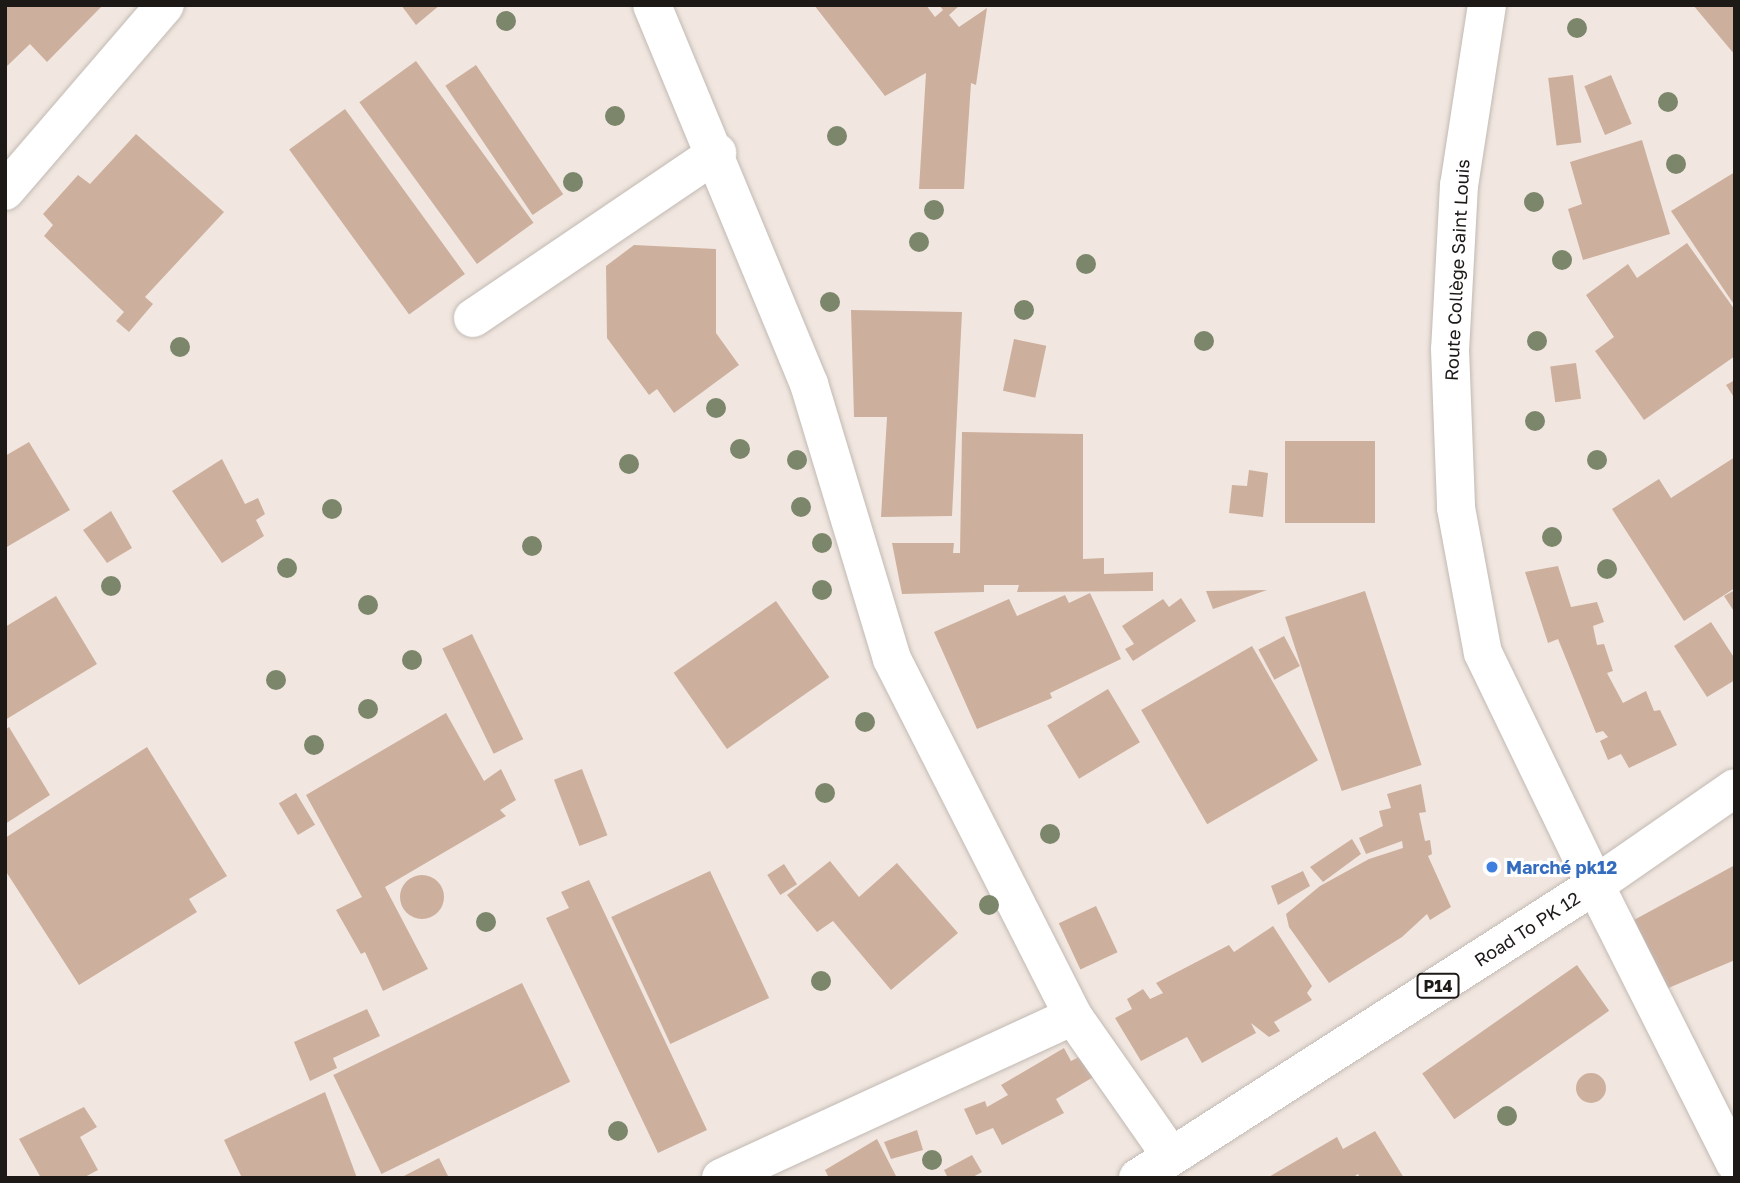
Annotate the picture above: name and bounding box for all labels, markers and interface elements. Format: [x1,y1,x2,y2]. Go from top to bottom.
street label: Route Collège Saint Louis [1440,159,1474,381]
place label: Marché pk12 [1506,856,1617,878]
marker: Marché pk12 [1484,859,1500,875]
street label: Road To PK 12 [1470,887,1584,971]
road number: P14 [1415,974,1461,998]

